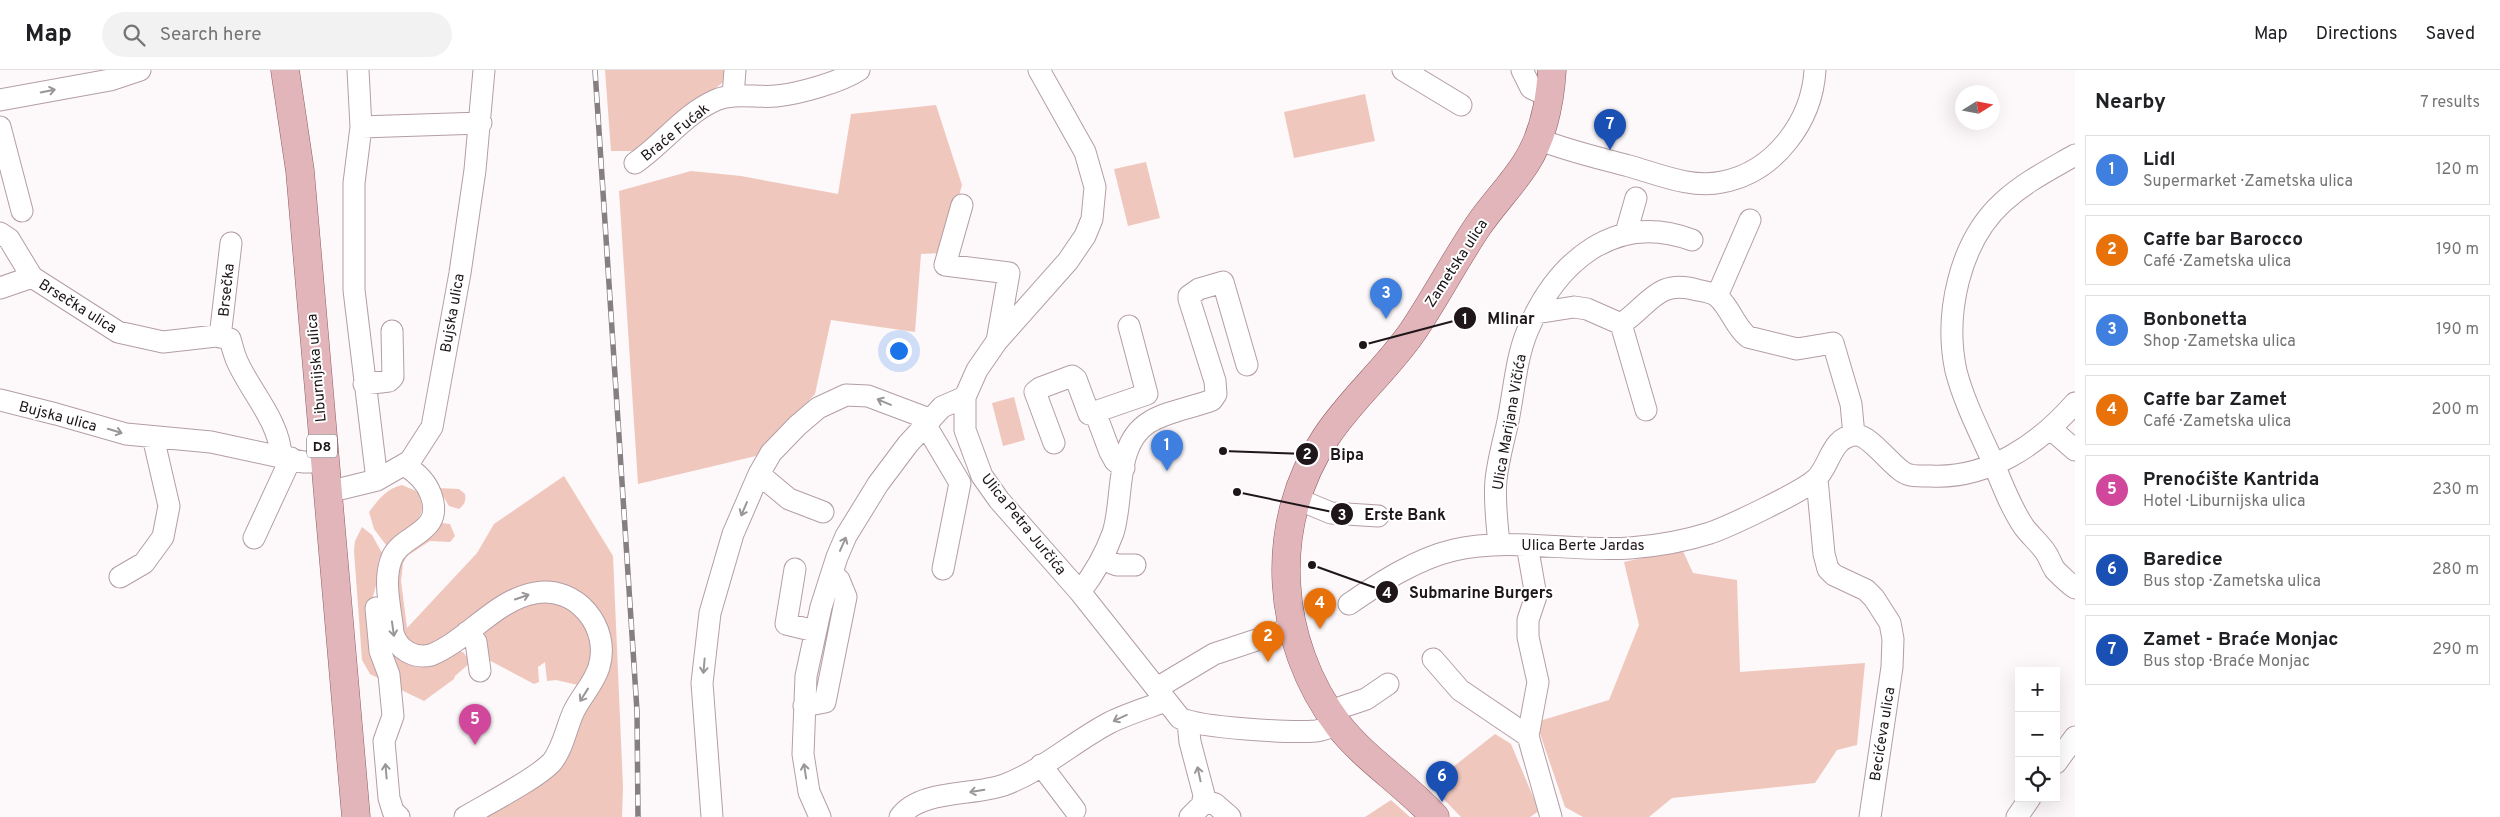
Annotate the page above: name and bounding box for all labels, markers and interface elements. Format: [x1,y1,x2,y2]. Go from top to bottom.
search box [102,12,452,57]
text: Map [25,20,72,50]
icon: search [120,21,148,49]
text: Search here [160,23,261,47]
text: Map [2254,23,2288,46]
text: Directions [2316,23,2398,46]
text: Saved [2426,23,2475,46]
north arrow [1955,85,2000,130]
one-way arrow [39,86,55,96]
text: Nearby [2095,89,2166,116]
text: 7 results [2420,93,2480,113]
street label: Braće Fućak [638,100,714,167]
pin: 7 [1594,109,1626,150]
text: Lidl [2143,148,2176,172]
text: 1 [2109,160,2115,180]
text: 120 m [2436,160,2479,180]
text: Supermarket · Zametska ulica [2143,172,2353,192]
street label: Zametska ulica [1422,216,1493,312]
text: Caffe bar Barocco [2143,228,2303,252]
text: 2 [2107,240,2117,260]
text: 190 m [2436,240,2479,260]
text: Café · Zametska ulica [2143,252,2291,272]
street label: Brsečka [215,262,240,318]
street label: Bujska ulica [437,272,470,354]
street label: Brsečka ulica [35,276,120,339]
pin: 3 [1370,278,1402,319]
callout: Mlinar [1453,303,1545,334]
text: Bonbonetta [2143,308,2247,332]
text: Mlinar [1487,310,1535,330]
text: 1 [1462,311,1468,330]
street label: Liburnijska ulica [303,313,332,423]
text: 3 [2107,320,2117,340]
text: 190 m [2436,320,2479,340]
text: Shop · Zametska ulica [2143,332,2296,352]
your location [886,338,912,364]
street label: Ulica Marijana Vičića [1489,353,1532,492]
text: Caffe bar Zamet [2143,388,2287,412]
one-way arrow [876,397,892,406]
street label: Bujska ulica [16,398,99,437]
text: 4 [2107,400,2117,420]
text: 200 m [2431,400,2479,420]
text: Café · Zametska ulica [2143,412,2291,432]
one-way arrow [106,427,122,437]
pin: 1 [1151,430,1183,471]
road number: D8 [307,434,337,458]
callout: Bipa [1295,439,1373,470]
text: 2 [1302,446,1312,465]
text: Bipa [1330,446,1364,466]
text: Prenoćište Kantrida [2143,468,2319,492]
street label: Ulica Petra Jurčića [976,470,1070,580]
text: 5 [2107,480,2117,500]
text: 230 m [2432,480,2479,500]
text: Hotel · Liburnijska ulica [2143,492,2305,512]
callout: Erste Bank [1329,499,1456,530]
one-way arrow [738,501,748,516]
text: Erste Bank [1364,506,1446,526]
text: 3 [1338,507,1347,526]
one-way arrow [838,537,848,552]
street label: Ulica Berte Jardas [1521,537,1645,556]
text: Baredice [2143,548,2222,572]
text: 6 [2107,560,2117,580]
text: 280 m [2432,560,2479,580]
text: Bus stop · Zametska ulica [2143,572,2321,592]
callout: Submarine Burgers [1374,577,1564,608]
text: Submarine Burgers [1409,584,1553,604]
text: 4 [1382,585,1392,604]
pin: 4 [1304,588,1336,629]
one-way arrow [514,592,530,601]
one-way arrow [388,620,398,636]
pin: 2 [1252,621,1284,662]
text: Zamet - Braće Monjac [2143,628,2339,652]
text: 7 [2108,640,2116,660]
text: 290 m [2432,640,2479,660]
text: Bus stop · Braće Monjac [2143,652,2310,672]
one-way arrow [699,657,708,673]
map controls [2015,667,2060,802]
button: + [2015,667,2060,712]
street label: Becićeva ulica [1867,686,1900,783]
one-way arrow [578,687,588,701]
pin: 5 [459,704,491,745]
button: − [2015,712,2060,757]
one-way arrow [1113,714,1128,723]
button: locate [2015,757,2060,802]
pin: 6 [1426,761,1458,802]
one-way arrow [800,763,810,779]
one-way arrow [382,764,391,780]
one-way arrow [1194,767,1203,783]
one-way arrow [969,787,985,797]

